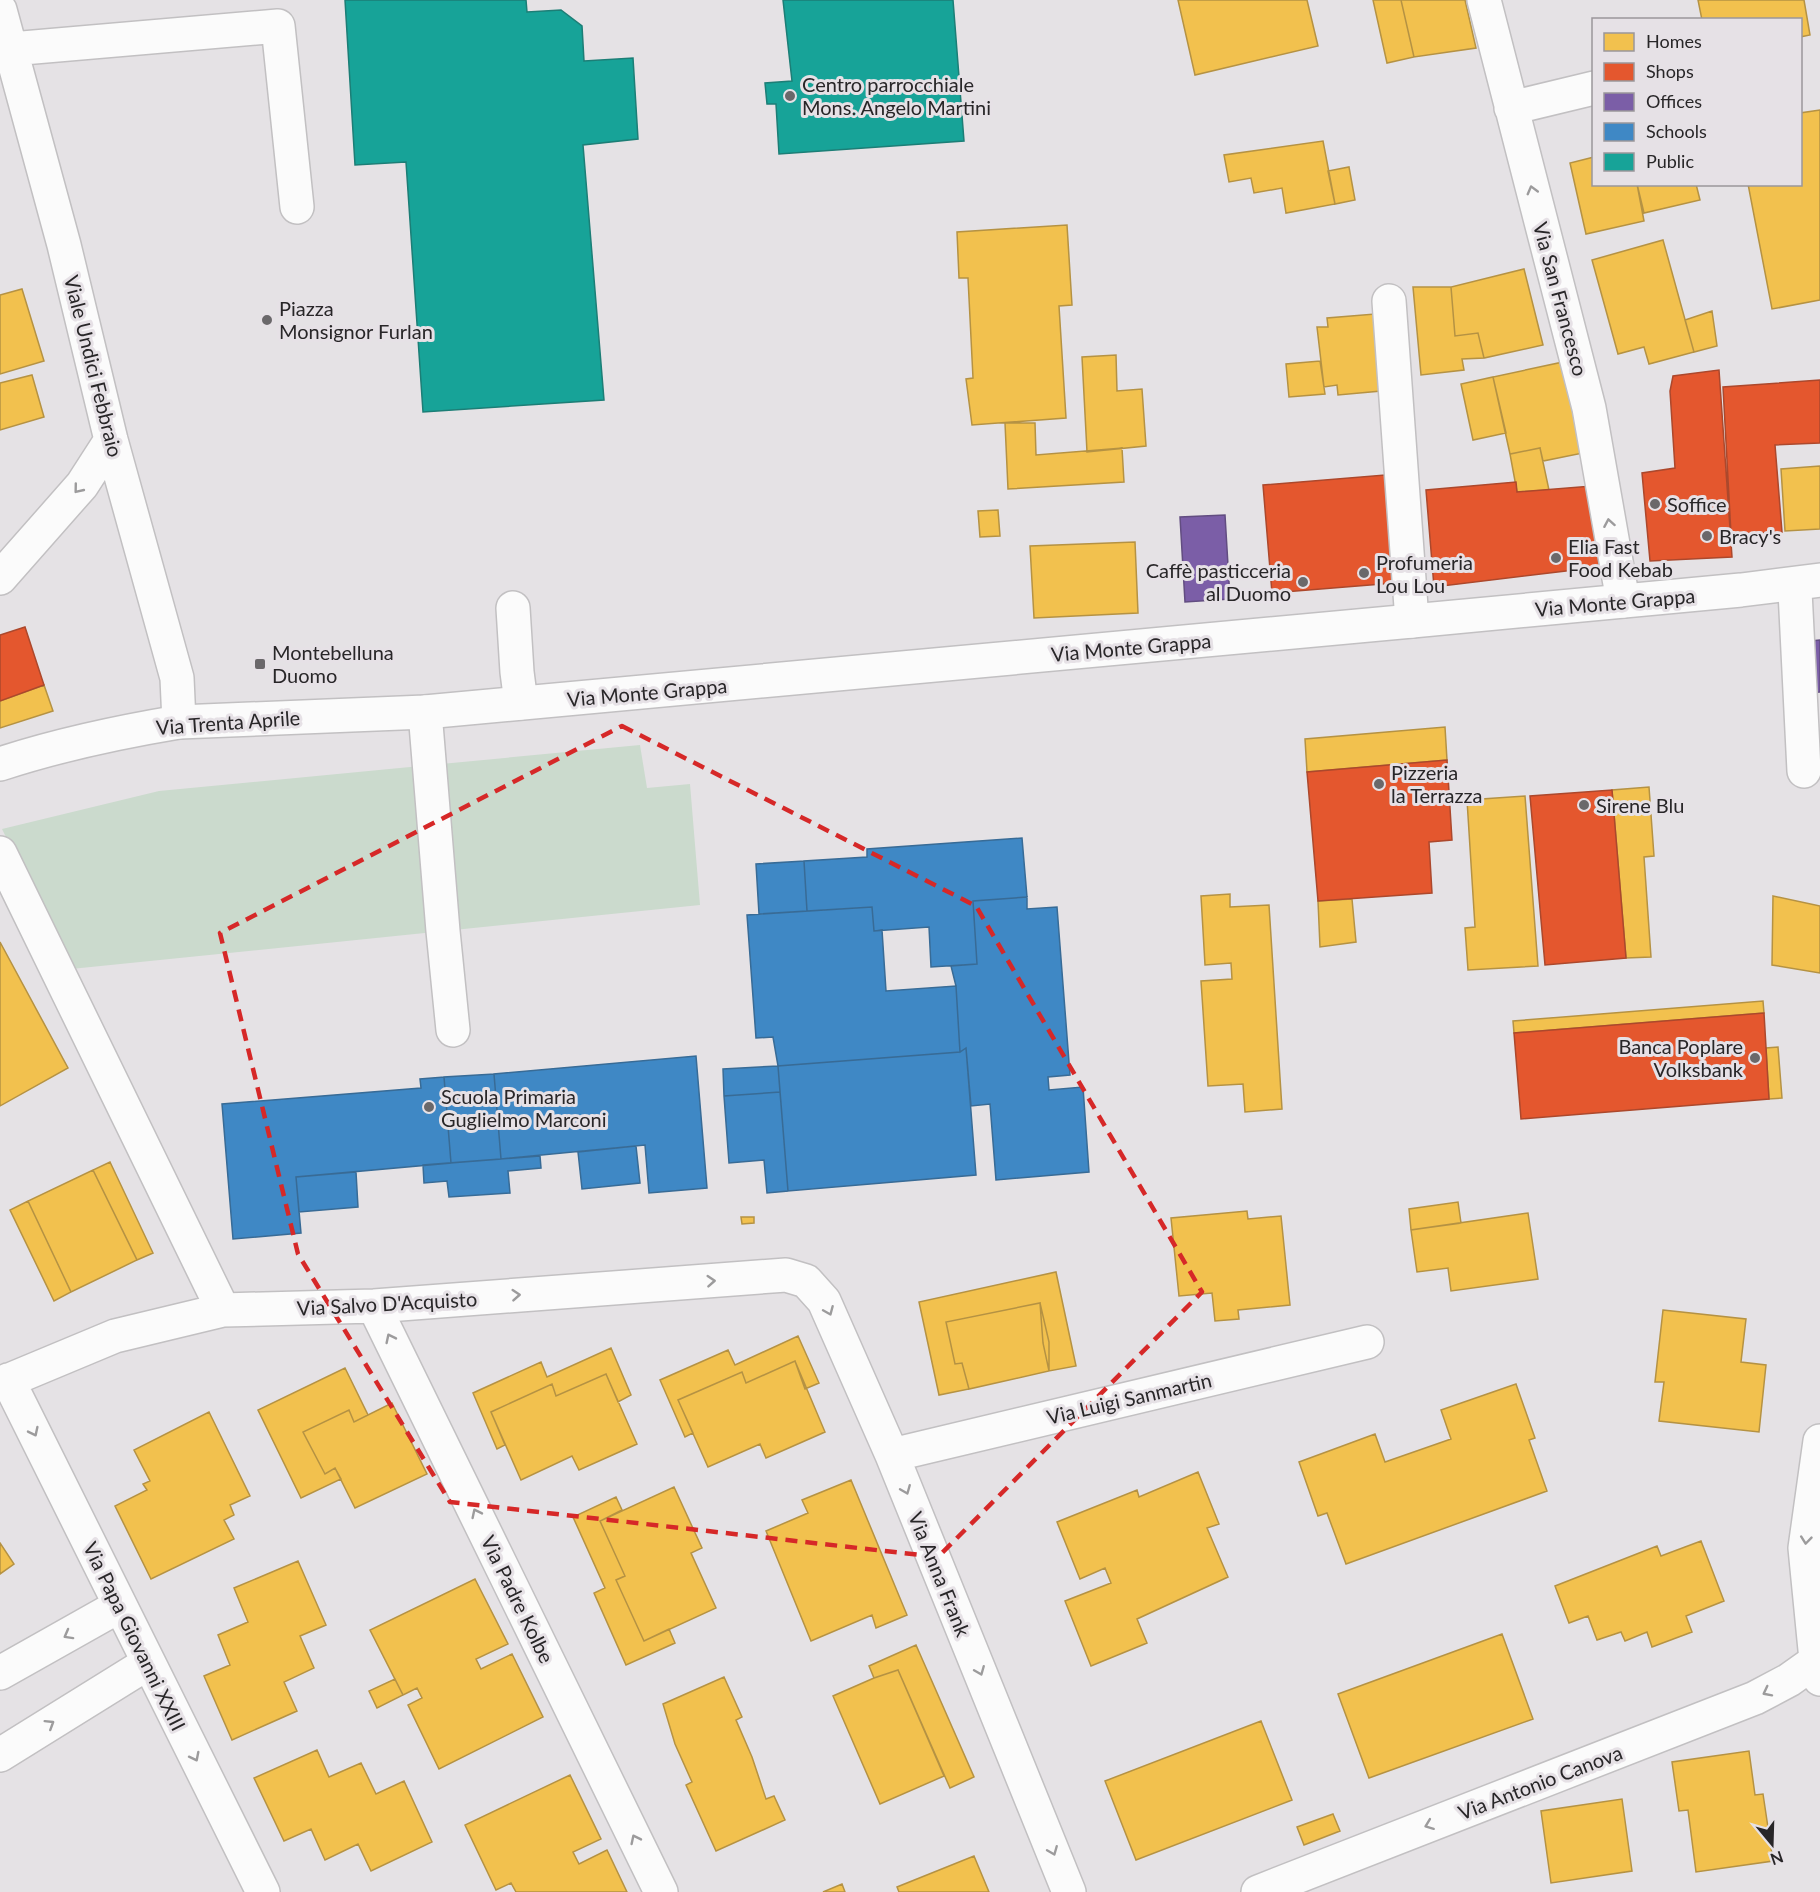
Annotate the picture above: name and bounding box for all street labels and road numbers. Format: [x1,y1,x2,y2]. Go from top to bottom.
street label: Via San Francesco [1529,219,1593,379]
street label: Viale Undici Febbraio [60,273,128,459]
street label: Via Monte Grappa [1534,583,1696,621]
street label: Via Monte Grappa [1050,628,1212,666]
street label: Via Monte Grappa [566,673,728,711]
street label: Via Trenta Aprile [155,705,301,739]
street label: Via Salvo D'Acquisto [296,1286,478,1320]
street label: Via Luigi Sanmartin [1044,1367,1214,1429]
street label: Via Anna Frank [904,1508,976,1641]
street label: Via Padre Kolbe [477,1531,559,1667]
street label: Via Papa Giovanni XXIII [79,1538,191,1734]
street label: Via Antonio Canova [1455,1740,1625,1824]

